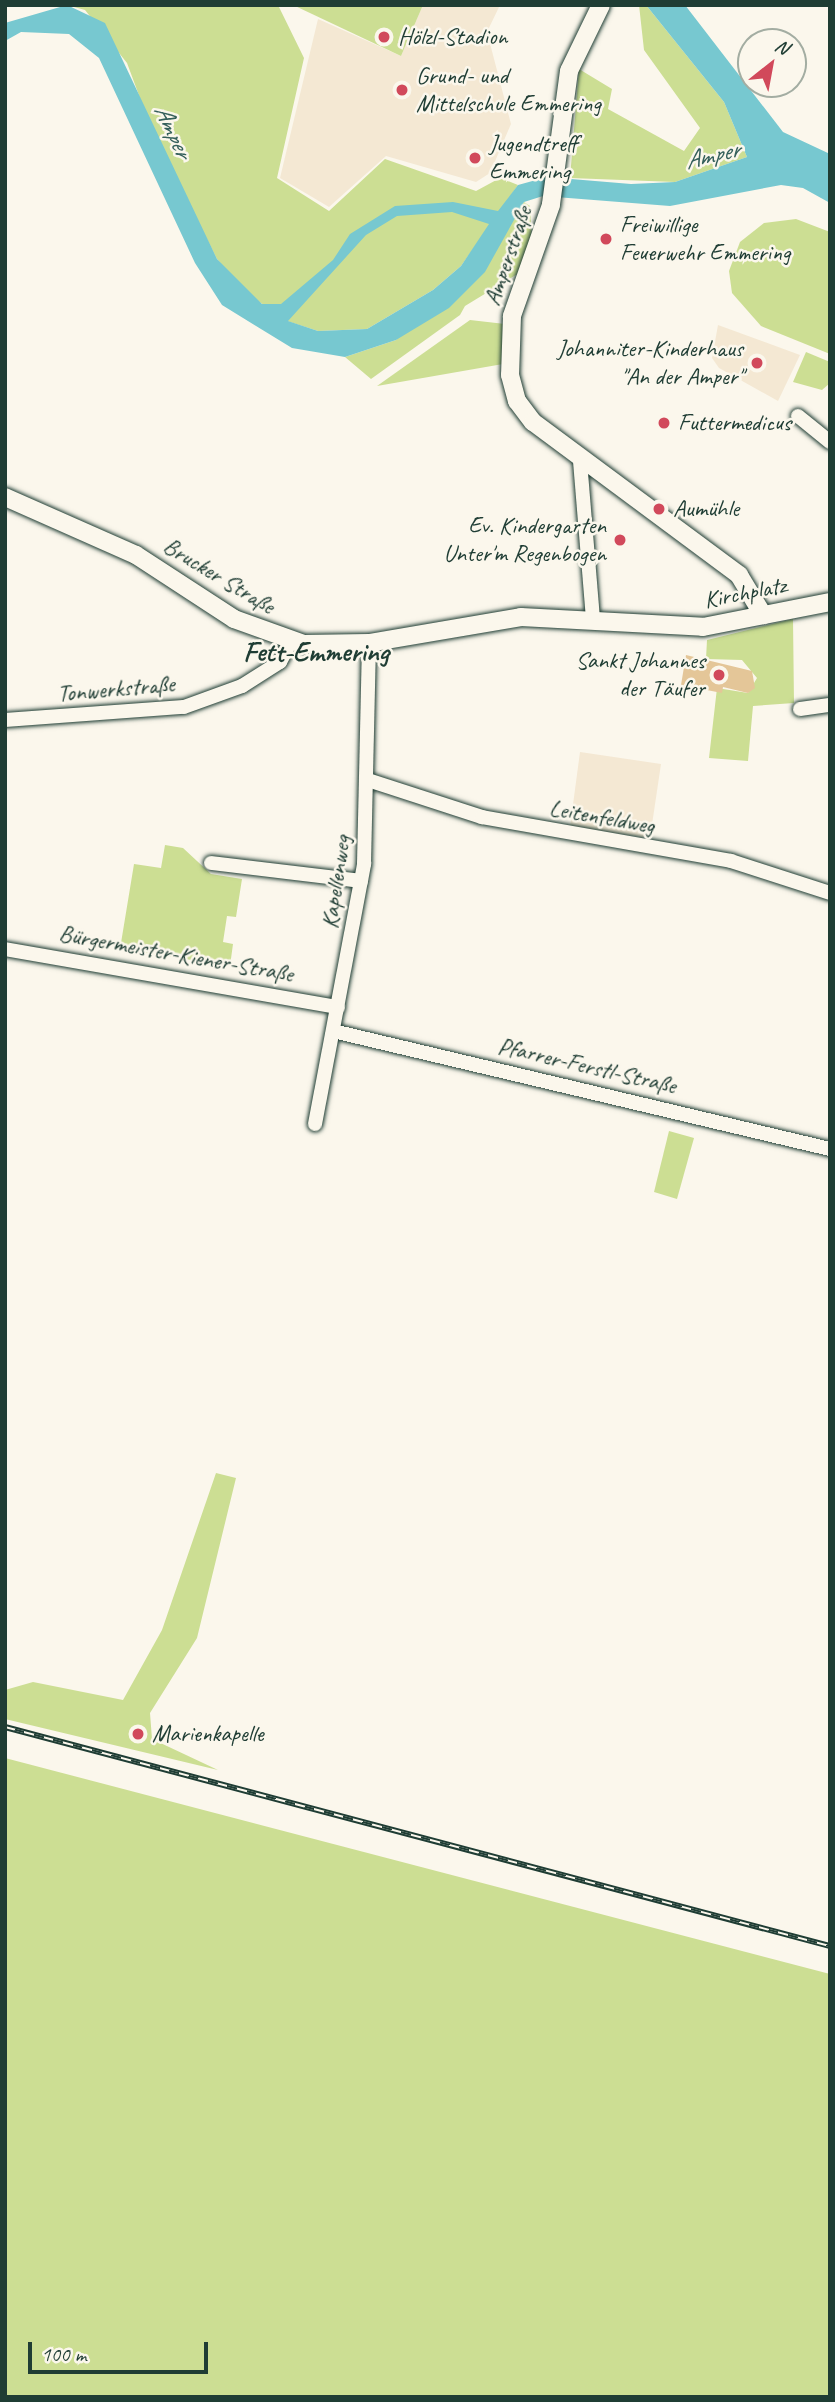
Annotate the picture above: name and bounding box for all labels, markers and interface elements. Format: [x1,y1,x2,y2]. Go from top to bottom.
place label: Hölzl-Stadion [398,23,507,51]
north arrow [737,28,807,98]
marker: Hölzl-Stadion [376,29,392,45]
text: N [771,33,793,60]
place label: Grund- und Mittelschule Emmering [416,62,601,118]
marker: Grund- und Mittelschule Emmering [394,82,410,98]
water label: Amper [147,99,199,163]
place label: Jugendtreff Emmering [489,130,578,186]
water label: Amper [682,134,742,176]
marker: Jugendtreff Emmering [467,150,483,166]
street label: Amperstraße [478,203,538,309]
place label: Freiwillige Feuerwehr Emmering [620,211,790,267]
marker: Freiwillige Feuerwehr Emmering [598,231,614,247]
place label: Johanniter-Kinderhaus "An der Amper" [557,335,743,391]
marker: Johanniter-Kinderhaus "An der Amper" [749,355,765,371]
place label: Futtermedicus [678,409,791,437]
marker: Futtermedicus [656,415,672,431]
place label: Aumühle [673,495,739,523]
marker: Aumühle [651,501,667,517]
place label: Ev. Kindergarten Unter'm Regenbogen [444,512,606,568]
street label: Brucker Straße [158,531,280,621]
marker: Ev. Kindergarten Unter'm Regenbogen [612,532,628,548]
street label: Kirchplatz [702,571,788,615]
district label: Fett-Emmering [243,635,389,669]
place label: Sankt Johannes der Täufer [576,647,705,703]
marker: Sankt Johannes der Täufer [711,667,727,683]
street label: Tonwerkstraße [56,670,176,708]
street label: Leitenfeldweg [547,794,657,840]
street label: Kapellenweg [315,834,357,930]
street label: Bürgermeister-Kiener-Straße [57,919,295,989]
street label: Pfarrer-Ferstl-Straße [495,1032,679,1100]
place label: Marienkapelle [152,1720,264,1748]
marker: Marienkapelle [130,1726,146,1742]
scale bar [32,2328,212,2372]
text: 100 m [41,2341,86,2367]

